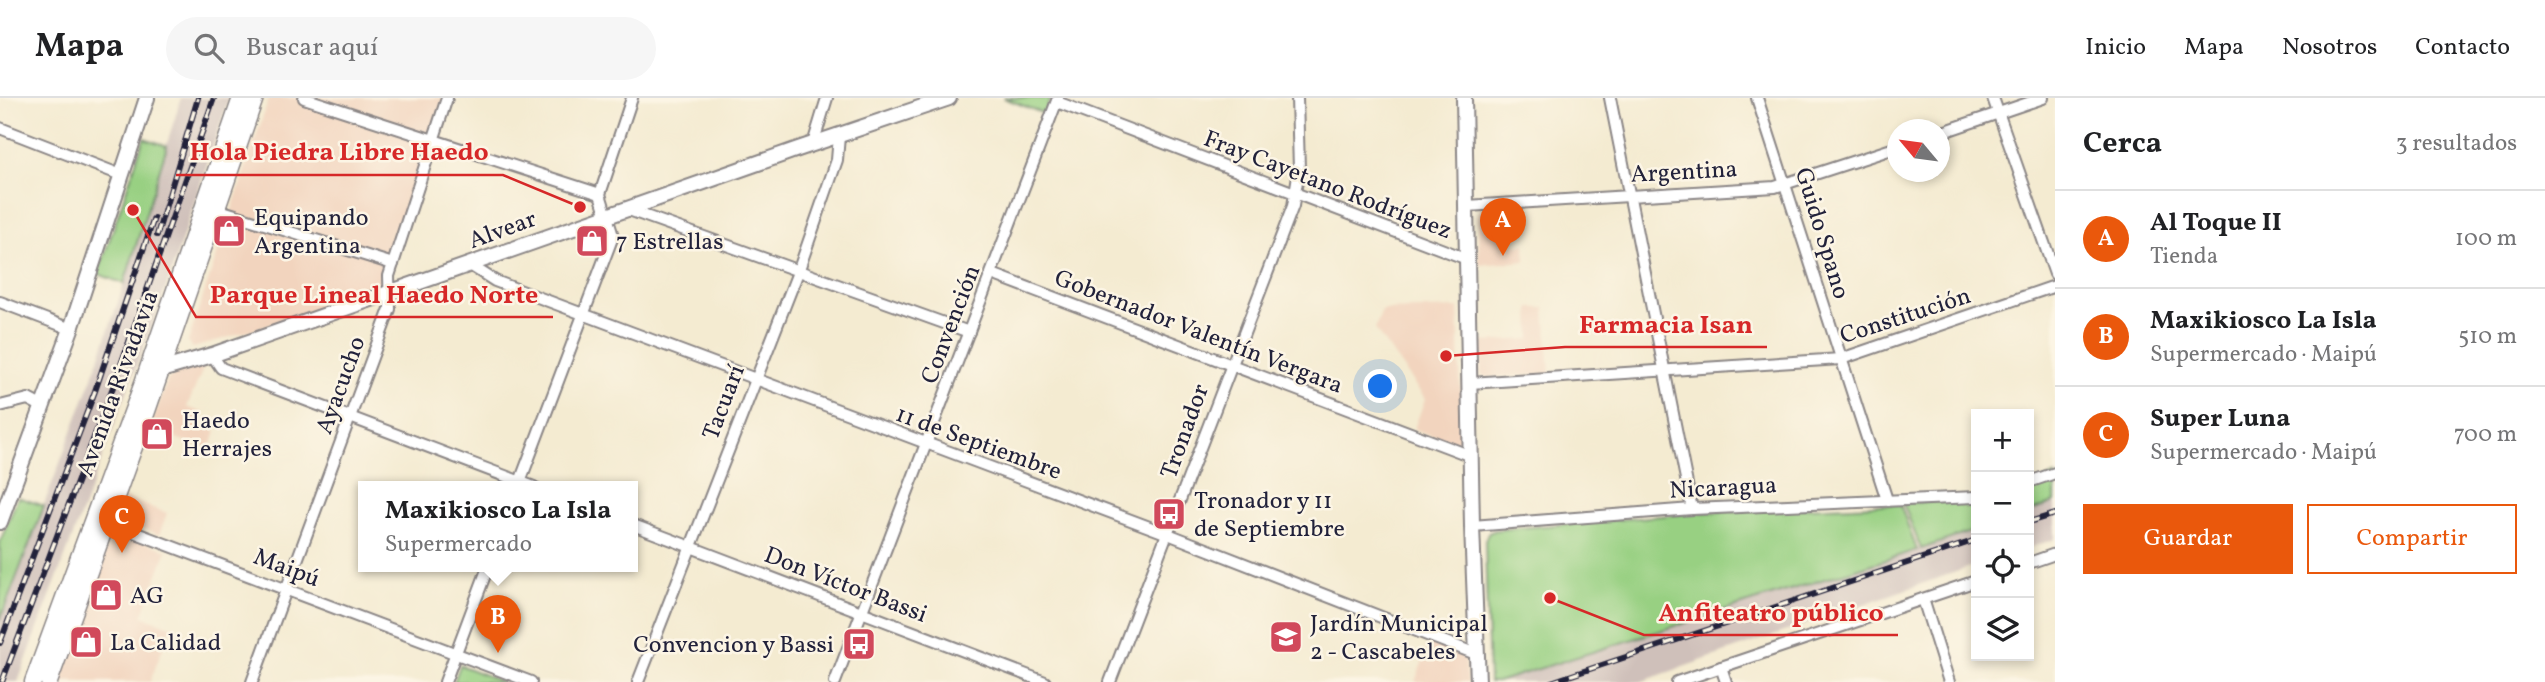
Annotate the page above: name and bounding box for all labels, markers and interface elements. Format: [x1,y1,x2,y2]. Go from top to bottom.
search box [166,17,656,80]
text: Mapa [35,25,124,71]
icon: search [190,29,228,67]
text: Buscar aquí [246,30,378,66]
text: Inicio [2085,31,2146,65]
text: Mapa [2184,31,2244,65]
text: Nosotros [2282,31,2377,65]
text: Contacto [2415,31,2510,65]
north arrow [1887,119,1950,182]
street label: Fray Cayetano Rodríguez [1198,123,1456,249]
text: Cerca [2083,123,2162,165]
callout: Hola Piedra Libre Haedo [176,128,503,175]
text: 3 resultados [2396,128,2517,160]
text: Hola Piedra Libre Haedo [189,135,489,171]
street label: Argentina [1630,153,1738,193]
street label: Guido Spano [1785,164,1857,303]
pin: A [1480,198,1526,256]
place label: Equipando Argentina [254,202,369,264]
street label: Alvear [464,203,541,259]
text: Al Toque II [2150,205,2282,241]
shop icon: Equipando Argentina [210,212,248,250]
shop icon: 7 Estrellas [573,222,611,260]
text: A [2098,223,2114,255]
text: 100 m [2455,223,2517,255]
place label: 7 Estrellas [616,226,724,260]
text: Tienda [2150,241,2218,273]
street label: Convención [914,260,990,389]
street label: Gobernador Valentín Vergara [1049,262,1347,404]
callout: Parque Lineal Haedo Norte [196,270,553,317]
text: Parque Lineal Haedo Norte [210,278,538,314]
street label: Constitución [1836,280,1975,354]
street label: Avenida Rivadavia [69,286,168,482]
callout: Farmacia Isan [1565,300,1767,347]
text: Maxikiosco La Isla [2150,303,2377,339]
text: Farmacia Isan [1579,308,1753,344]
text: B [2098,321,2114,353]
text: 510 m [2458,321,2517,353]
street label: Ayacucho [308,332,375,439]
text: Supermercado · Maipú [2150,339,2377,371]
street label: Tacuarí [695,360,755,445]
your location [1363,369,1397,403]
street label: Tronador [1153,380,1219,484]
street label: 11 de Septiembre [891,398,1066,490]
text: Super Luna [2150,401,2290,437]
place label: Haedo Herrajes [182,405,272,467]
map controls [1971,409,2034,661]
button: + [1971,409,2034,472]
shop icon: Haedo Herrajes [138,415,176,453]
text: C [2099,419,2113,451]
text: 700 m [2454,419,2517,451]
text: Supermercado · Maipú [2150,437,2377,469]
street label: Nicaragua [1669,469,1778,509]
button: − [1971,472,2034,535]
popup [358,481,638,572]
place label: Tronador y 11 de Septiembre [1194,485,1345,547]
text: Maxikiosco La Isla [385,493,611,529]
pin: C [99,495,145,553]
bus stop icon: Tronador y 11 de Septiembre [1150,495,1188,533]
button: Guardar [2083,504,2293,574]
button: Compartir [2307,504,2517,574]
text: Supermercado [385,529,532,561]
button: locate [1971,535,2034,598]
street label: Don Víctor Bassi [759,539,932,633]
street label: Maipú [248,541,324,597]
shop icon: AG [87,576,125,614]
place label: AG [130,580,164,614]
callout: Anfiteatro público [1644,588,1898,635]
pin: B [475,595,521,653]
text: Anfiteatro público [1658,596,1884,632]
button: layers [1971,598,2034,661]
place label: Jardín Municipal 2 - Cascabeles [1310,608,1488,670]
school or university icon: Jardín Municipal 2 - Cascabeles [1267,618,1305,656]
shop icon: La Calidad [67,623,105,661]
bus stop icon: Convencion y Bassi [840,625,878,663]
place label: La Calidad [110,627,221,661]
place label: Convencion y Bassi [633,629,834,663]

